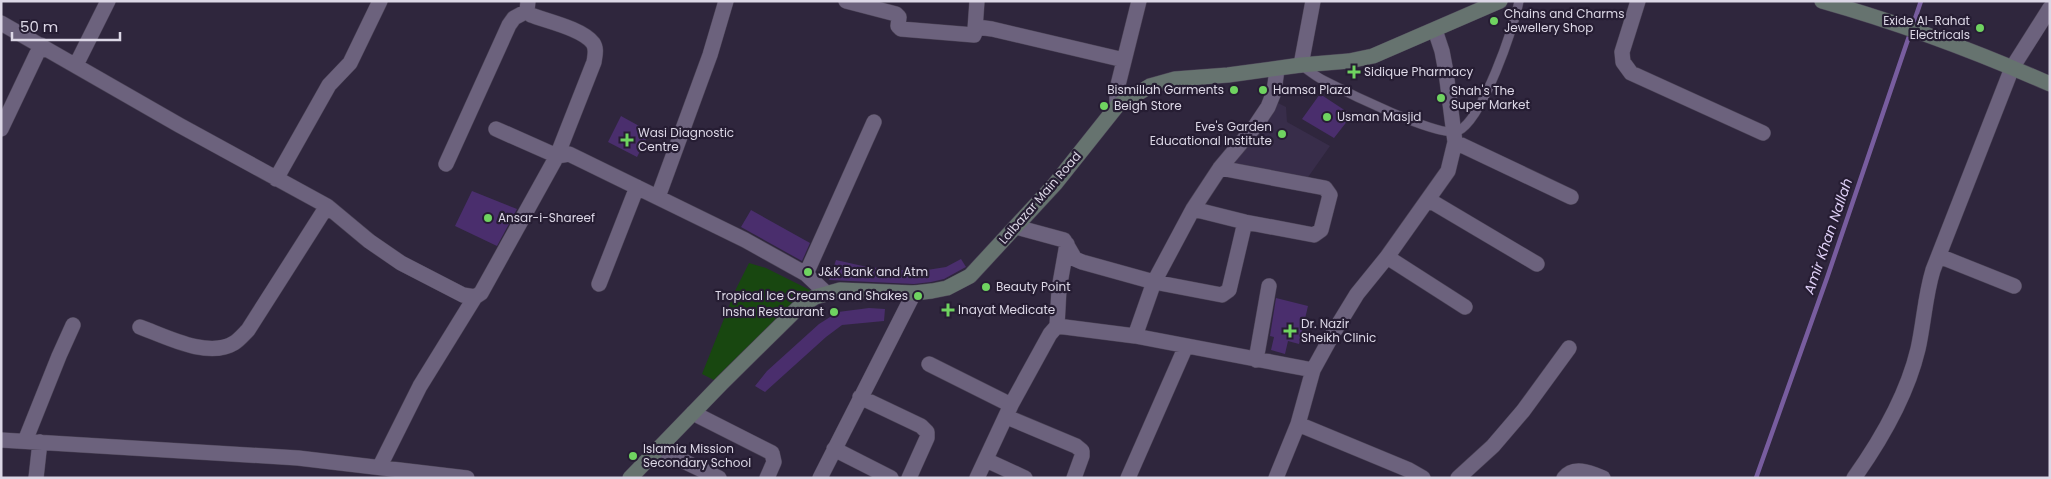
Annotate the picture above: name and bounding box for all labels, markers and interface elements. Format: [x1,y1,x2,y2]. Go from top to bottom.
place label: Chains and Charms Jewellery Shop [1504,5,1624,36]
scale bar [12,10,120,42]
place label: Exide Al-Rahat Electricals [1883,12,1970,43]
marker: Chains and Charms Jewellery Shop [1488,15,1500,27]
text: 50 m [20,16,58,37]
marker: Exide Al-Rahat Electricals [1974,22,1986,34]
place label: Sidique Pharmacy [1364,63,1473,80]
marker: Sidique Pharmacy [1348,66,1360,78]
place label: Bismillah Garments [1107,81,1224,98]
place label: Hamsa Plaza [1273,81,1351,98]
place label: Shah's The Super Market [1451,82,1530,113]
marker: Bismillah Garments [1228,84,1240,96]
marker: Hamsa Plaza [1257,84,1269,96]
marker: Shah's The Super Market [1435,92,1447,104]
place label: Beigh Store [1114,97,1182,114]
marker: Beigh Store [1098,100,1110,112]
place label: Usman Masjid [1337,108,1421,125]
marker: Usman Masjid [1321,111,1333,123]
place label: Eve's Garden Educational Institute [1150,118,1272,149]
place label: Wasi Diagnostic Centre [638,124,734,155]
marker: Eve's Garden Educational Institute [1276,128,1288,140]
marker: Wasi Diagnostic Centre [620,133,634,147]
street label: Lalbazar Main Road [995,148,1084,247]
water label: Amir Khan Nallah [1798,175,1857,298]
place label: Ansar-i-Shareef [498,209,595,226]
marker: Ansar-i-Shareef [482,212,494,224]
place label: J&K Bank and Atm [818,263,928,280]
marker: J&K Bank and Atm [802,266,814,278]
place label: Beauty Point [996,278,1071,295]
marker: Beauty Point [980,281,992,293]
place label: Tropical Ice Creams and Shakes [715,287,908,304]
marker: Tropical Ice Creams and Shakes [912,290,924,302]
place label: Inayat Medicate [958,301,1055,318]
place label: Insha Restaurant [722,303,824,320]
marker: Inayat Medicate [942,304,954,316]
marker: Insha Restaurant [828,306,840,318]
place label: Dr. Nazir Sheikh Clinic [1301,315,1376,346]
marker: Dr. Nazir Sheikh Clinic [1283,324,1297,338]
place label: Islamia Mission Secondary School [643,440,751,471]
marker: Islamia Mission Secondary School [627,450,639,462]

